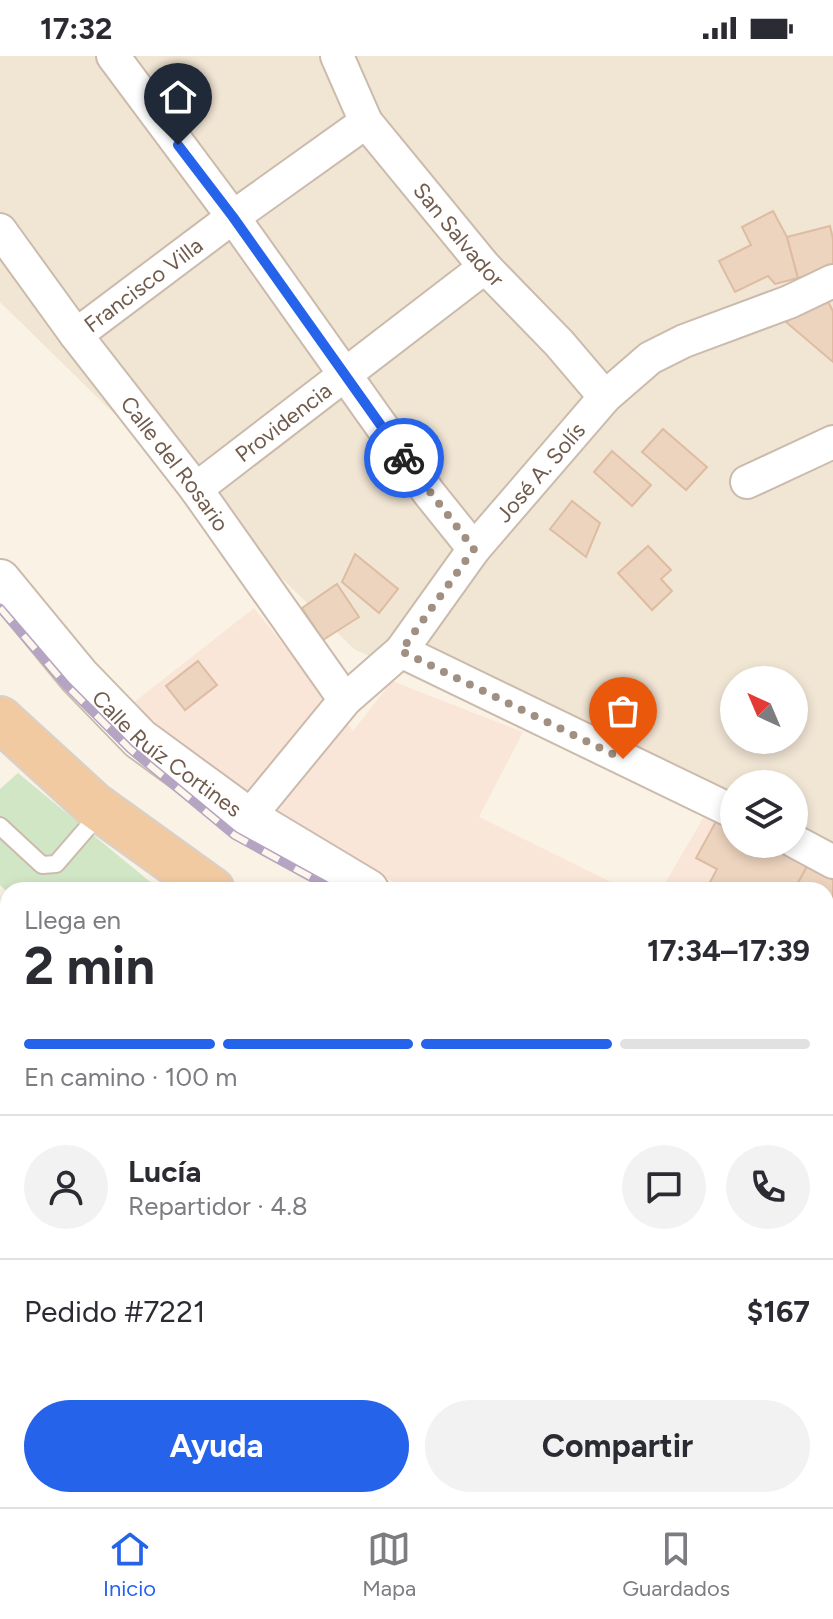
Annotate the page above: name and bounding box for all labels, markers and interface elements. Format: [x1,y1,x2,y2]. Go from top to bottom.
text: 17:32 [40,10,112,47]
pin [144,63,212,145]
icon: home [156,75,200,119]
street label: San Salvador [407,177,510,293]
street label: Francisco Villa [79,232,208,338]
street label: Providencia [230,377,337,468]
street label: Calle del Rosario [115,391,235,537]
street label: José A. Solís [490,417,591,528]
courier [364,418,444,498]
icon: bike [382,436,426,480]
north arrow [720,666,808,754]
map controls [720,666,808,858]
pin [589,677,657,759]
street label: Calle Ruíz Cortines [86,685,247,823]
icon: bag [601,689,645,733]
button: layers [720,770,808,858]
text: Llega en [24,904,121,936]
text: 17:34–17:39 [647,932,810,969]
text: 2 min [24,935,155,997]
text: En camino · 100 m [24,1061,237,1093]
button: person [24,1145,108,1229]
button: chat [622,1145,706,1229]
button: phone [726,1145,810,1229]
text: Lucía [128,1153,201,1190]
text: Repartidor · 4.8 [128,1190,308,1222]
text: Pedido #7221 [24,1293,205,1330]
text: $167 [747,1293,810,1330]
button: Ayuda [24,1400,409,1492]
button: Compartir [425,1400,810,1492]
tab: Inicio [103,1527,156,1602]
tab: Mapa [362,1527,416,1602]
tab: Guardados [622,1527,730,1602]

